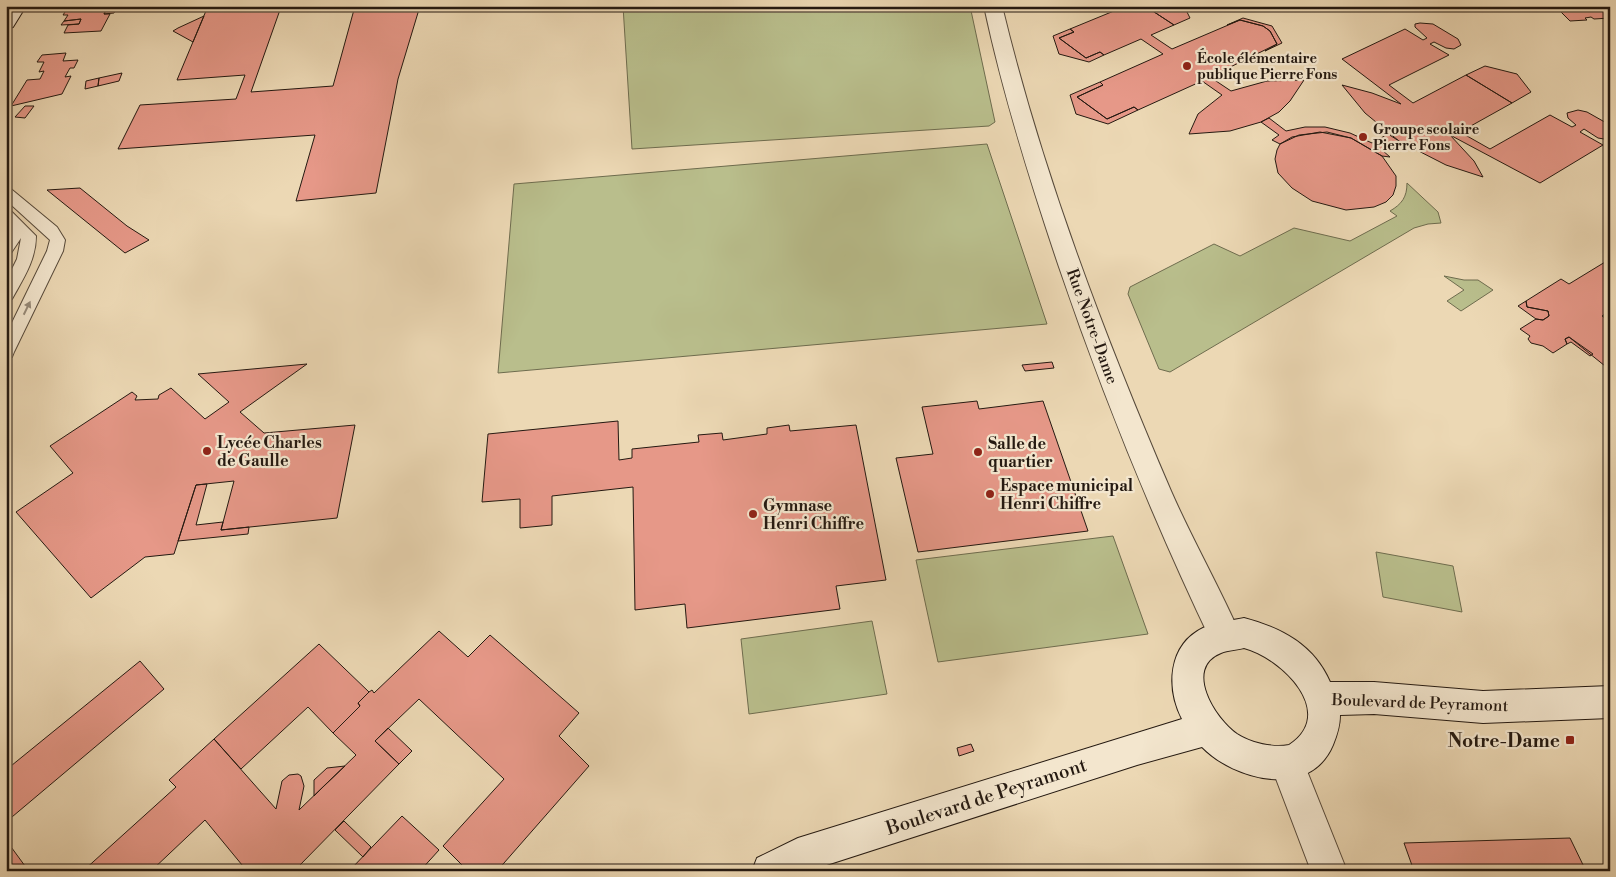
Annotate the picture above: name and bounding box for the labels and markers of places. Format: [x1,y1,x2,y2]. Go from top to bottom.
place label: École élémentaire publique Pierre Fons [1197,48,1337,84]
marker: École élémentaire publique Pierre Fons [1181,60,1193,72]
place label: Groupe scolaire Pierre Fons [1373,121,1480,155]
marker: Groupe scolaire Pierre Fons [1357,131,1369,143]
place label: Lycée Charles de Gaulle [217,433,322,471]
place label: Salle de quartier [988,434,1053,472]
marker: Lycée Charles de Gaulle [201,445,213,457]
marker: Salle de quartier [972,446,984,458]
place label: Espace municipal Henri Chiffre [1000,476,1134,514]
marker: Espace municipal Henri Chiffre [984,488,996,500]
place label: Gymnase Henri Chiffre [763,496,865,534]
marker: Gymnase Henri Chiffre [747,508,759,520]
place label: Notre-Dame [1447,729,1560,753]
marker: Notre-Dame [1564,734,1576,746]

